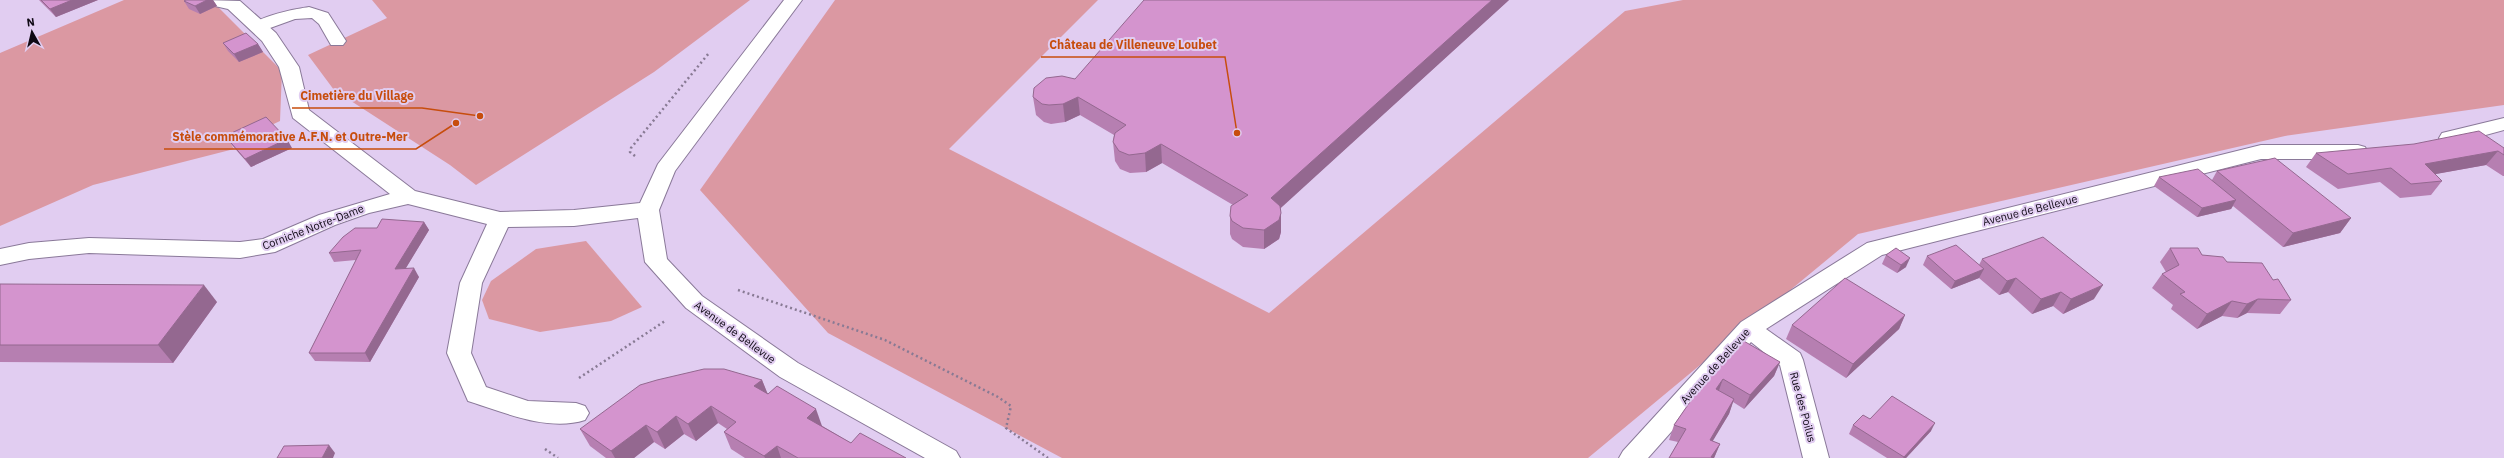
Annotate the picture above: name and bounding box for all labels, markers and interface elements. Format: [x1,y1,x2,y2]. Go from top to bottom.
north arrow [12,12,52,52]
text: N [26,15,36,30]
callout: Château de Villeneuve Loubet [1041,33,1225,57]
text: Château de Villeneuve Loubet [1049,37,1217,52]
callout: Cimetière du Village [292,84,422,108]
text: Cimetière du Village [300,88,414,103]
callout: Stèle commémorative A.F.N. et Outre-Mer [164,125,416,149]
text: Stèle commémorative A.F.N. et Outre-Mer [172,129,408,144]
street label: Avenue de Bellevue [1981,191,2079,229]
street label: Corniche Notre-Dame [260,201,366,253]
street label: Avenue de Bellevue [692,298,778,366]
street label: Avenue de Bellevue [1677,325,1753,407]
street label: Rue des Poilus [1787,370,1819,444]

